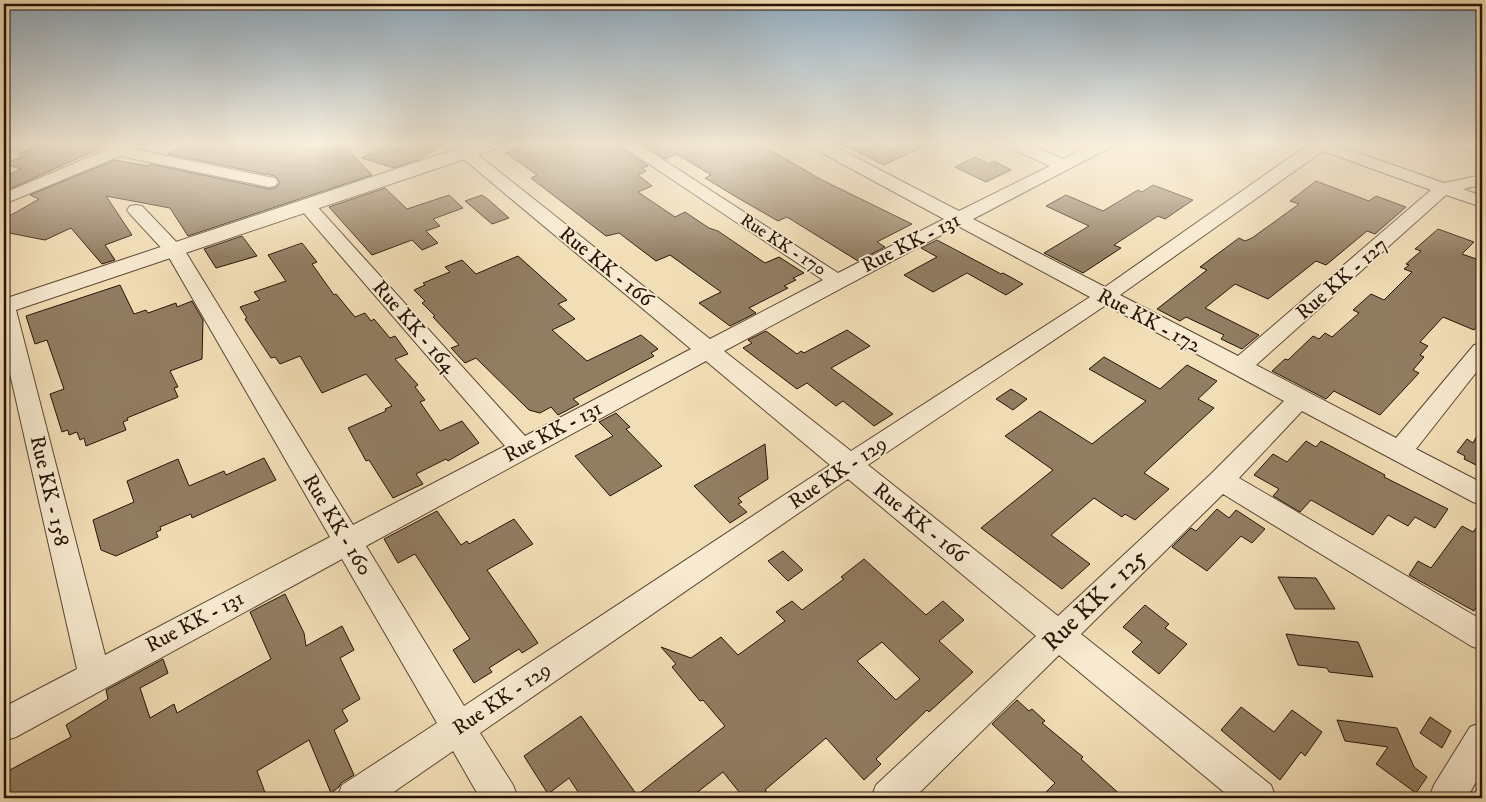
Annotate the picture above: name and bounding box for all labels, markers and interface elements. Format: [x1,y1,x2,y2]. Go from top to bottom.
street label: Rue KK - 131 [857,207,965,279]
street label: Rue KK - 170 [736,209,830,281]
street label: Rue KK - 166 [554,221,659,314]
street label: Rue KK - 127 [1291,232,1393,326]
street label: Rue KK - 164 [366,275,462,380]
street label: Rue KK - 172 [1093,283,1206,359]
street label: Rue KK - 131 [499,395,607,469]
street label: Rue KK - 129 [784,431,892,515]
street label: Rue KK - 158 [24,433,74,549]
street label: Rue KK - 160 [296,469,378,581]
street label: Rue KK - 166 [868,477,973,570]
street label: Rue KK - 125 [1036,542,1154,658]
street label: Rue KK - 131 [141,585,249,659]
street label: Rue KK - 129 [448,657,556,741]

